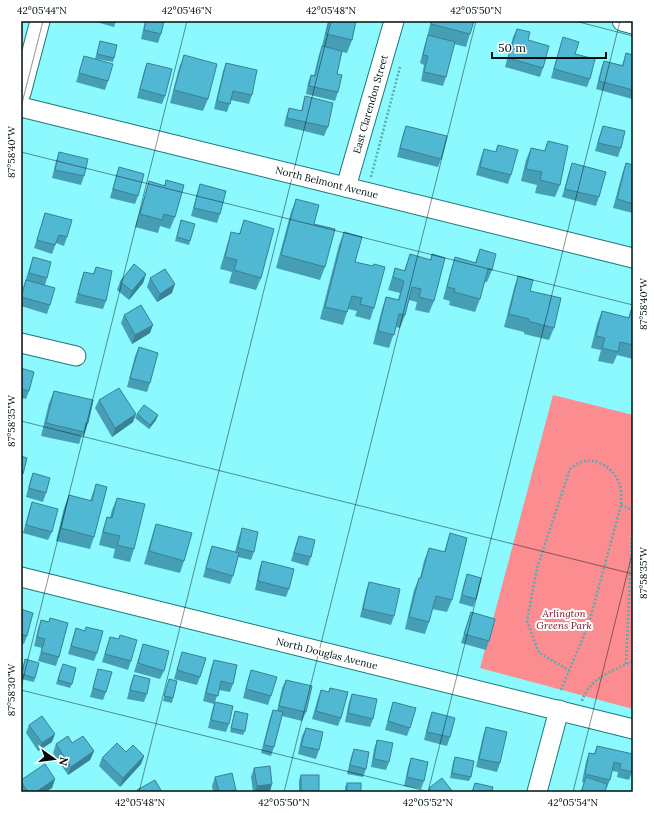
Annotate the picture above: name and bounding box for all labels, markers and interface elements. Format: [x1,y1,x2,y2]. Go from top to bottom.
text: 42°05'44"N [17,4,67,17]
text: 42°05'46"N [162,4,213,17]
text: 42°05'48"N [306,4,356,17]
text: 42°05'50"N [450,4,502,17]
scale bar [492,34,606,60]
text: 50 m [498,40,526,55]
street label: East Clarendon Street [350,53,391,155]
text: 87°58'40"W [5,125,18,178]
street label: North Belmont Avenue [274,163,380,202]
text: 87°58'40"W [637,277,650,330]
text: 87°58'35"W [5,394,18,447]
text: 87°58'35"W [637,546,650,599]
park label: Arlington Greens Park [536,607,592,632]
street label: North Douglas Avenue [275,635,380,673]
text: 87°58'30"W [5,663,18,716]
north arrow [34,739,74,779]
text: N [56,756,72,768]
text: 42°05'48"N [115,796,165,809]
text: 42°05'50"N [258,796,310,809]
text: 42°05'52"N [403,796,454,809]
text: 42°05'54"N [548,796,599,809]

